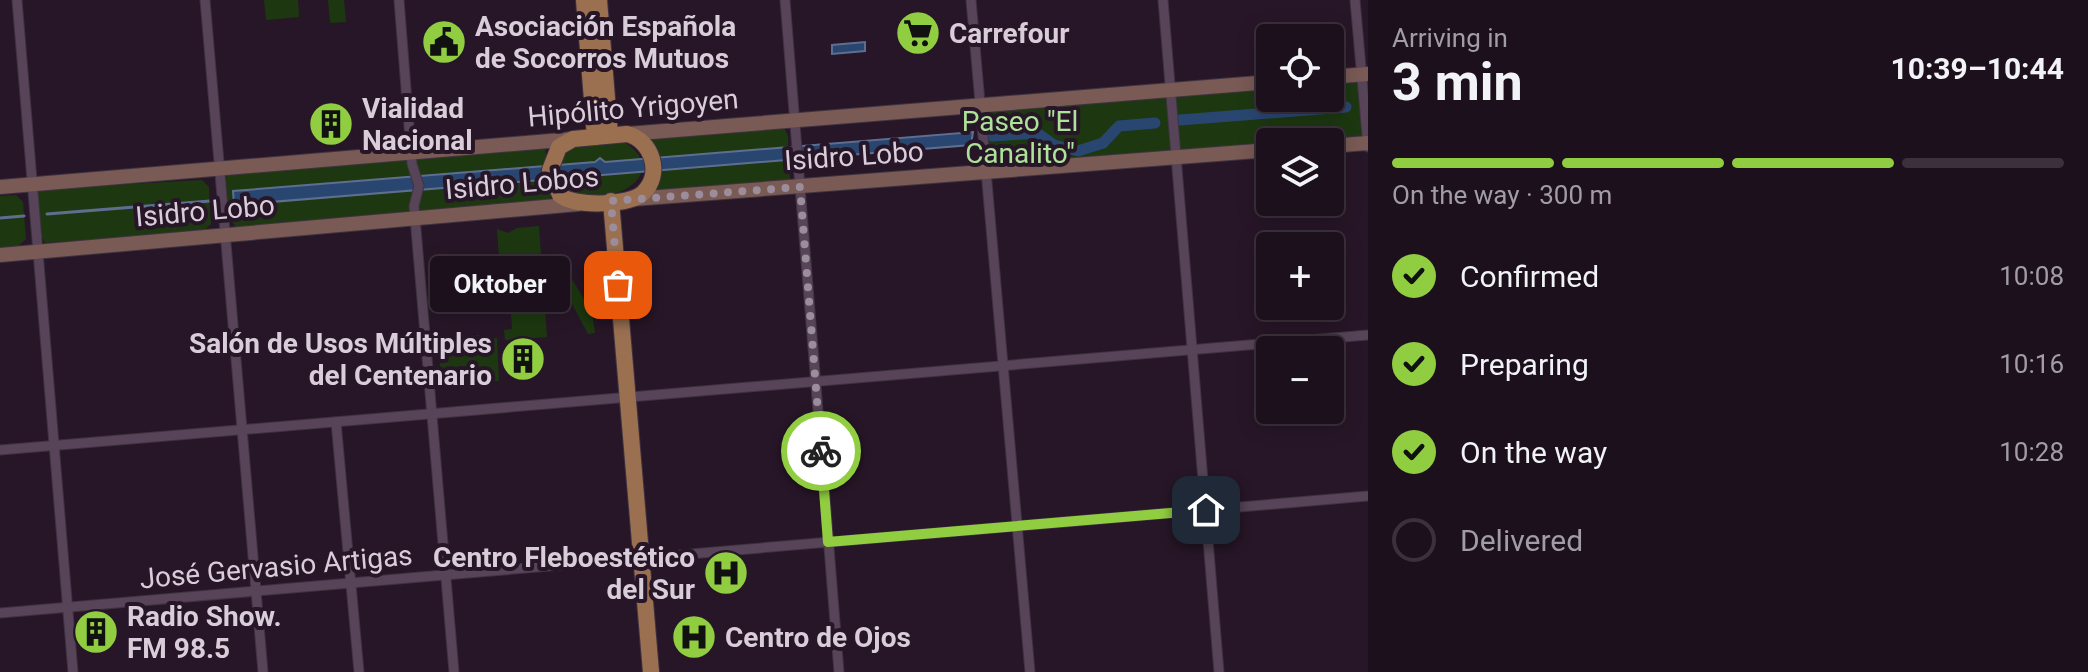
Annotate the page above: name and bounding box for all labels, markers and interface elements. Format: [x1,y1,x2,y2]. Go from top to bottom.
supermarket icon: Carrefour [894,9,942,57]
place label: Asociación Española de Socorros Mutuos [475,10,736,75]
place label: Carrefour [949,17,1069,50]
public building icon: Asociación Española de Socorros Mutuos [420,18,468,66]
text: Arriving in [1392,23,1508,53]
map controls [1256,24,1344,424]
button: locate [1256,24,1344,112]
text: 10:39–10:44 [1890,51,2064,86]
text: 3 min [1392,52,1523,113]
street label: Hipólito Yrigoyen [526,82,740,134]
place label: Vialidad Nacional [362,92,473,157]
building icon: Vialidad Nacional [307,100,355,148]
park label: Paseo "El Canalito" [962,105,1078,170]
button: layers [1256,128,1344,216]
street label: Isidro Lobo [783,135,925,177]
street label: Isidro Lobos [444,160,600,206]
text: On the way · 300 m [1392,180,1612,210]
street label: Isidro Lobo [134,188,276,234]
button: + [1256,232,1344,320]
pin [584,251,652,319]
icon: check [1392,254,1436,298]
callout: Oktober [430,257,570,313]
text: Confirmed [1460,259,1599,294]
text: 10:08 [1999,261,2064,291]
icon: bag [596,263,640,307]
text: Oktober [453,269,547,299]
place label: Salón de Usos Múltiples del Centenario [189,327,492,392]
building icon: Salón de Usos Múltiples del Centenario [499,335,547,383]
button: − [1256,336,1344,424]
icon: check [1392,342,1436,386]
text: Preparing [1460,347,1589,382]
text: 10:16 [1999,349,2064,379]
courier [781,411,861,491]
icon: bike [799,429,843,473]
icon: check [1392,430,1436,474]
text: On the way [1460,435,1607,470]
text: 10:28 [1999,437,2064,467]
pin [1172,476,1240,544]
icon: home [1184,488,1228,532]
text: Delivered [1460,523,1583,558]
street label: José Gervasio Artigas [138,539,414,595]
place label: Centro Fleboestético del Sur [433,541,695,606]
hospital icon: Centro Fleboestético del Sur [702,549,750,597]
place label: Radio Show. FM 98.5 [127,600,282,665]
building icon: Radio Show. FM 98.5 [72,608,120,656]
hospital icon: Centro de Ojos [670,613,718,661]
place label: Centro de Ojos [725,621,911,654]

